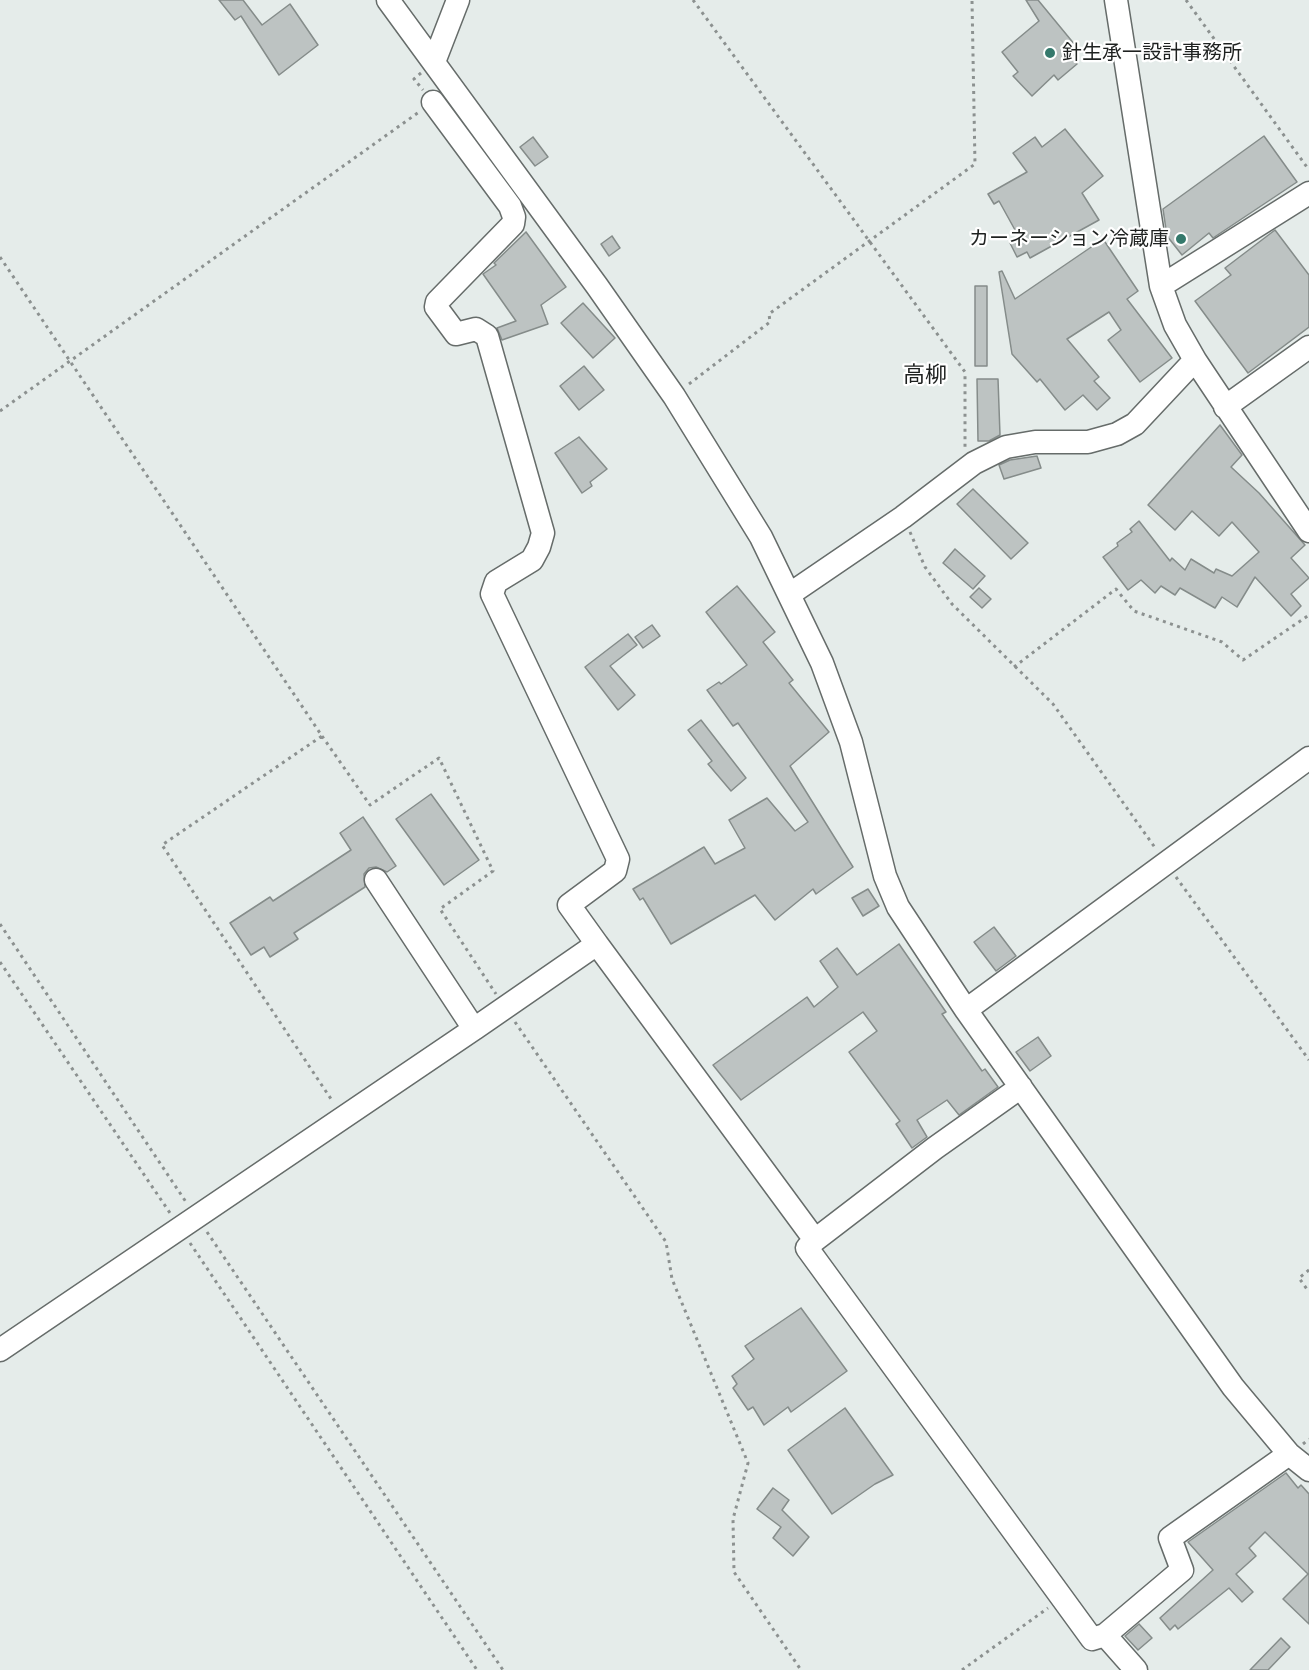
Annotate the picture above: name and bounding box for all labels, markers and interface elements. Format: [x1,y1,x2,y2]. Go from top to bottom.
place label: 針生承一設計事務所 [1062,41,1242,65]
marker: 針生承一設計事務所 [1043,46,1057,60]
place label: カーネーション冷蔵庫 [969,227,1169,251]
marker: カーネーション冷蔵庫 [1174,232,1188,246]
district label: 高柳 [903,363,947,389]

